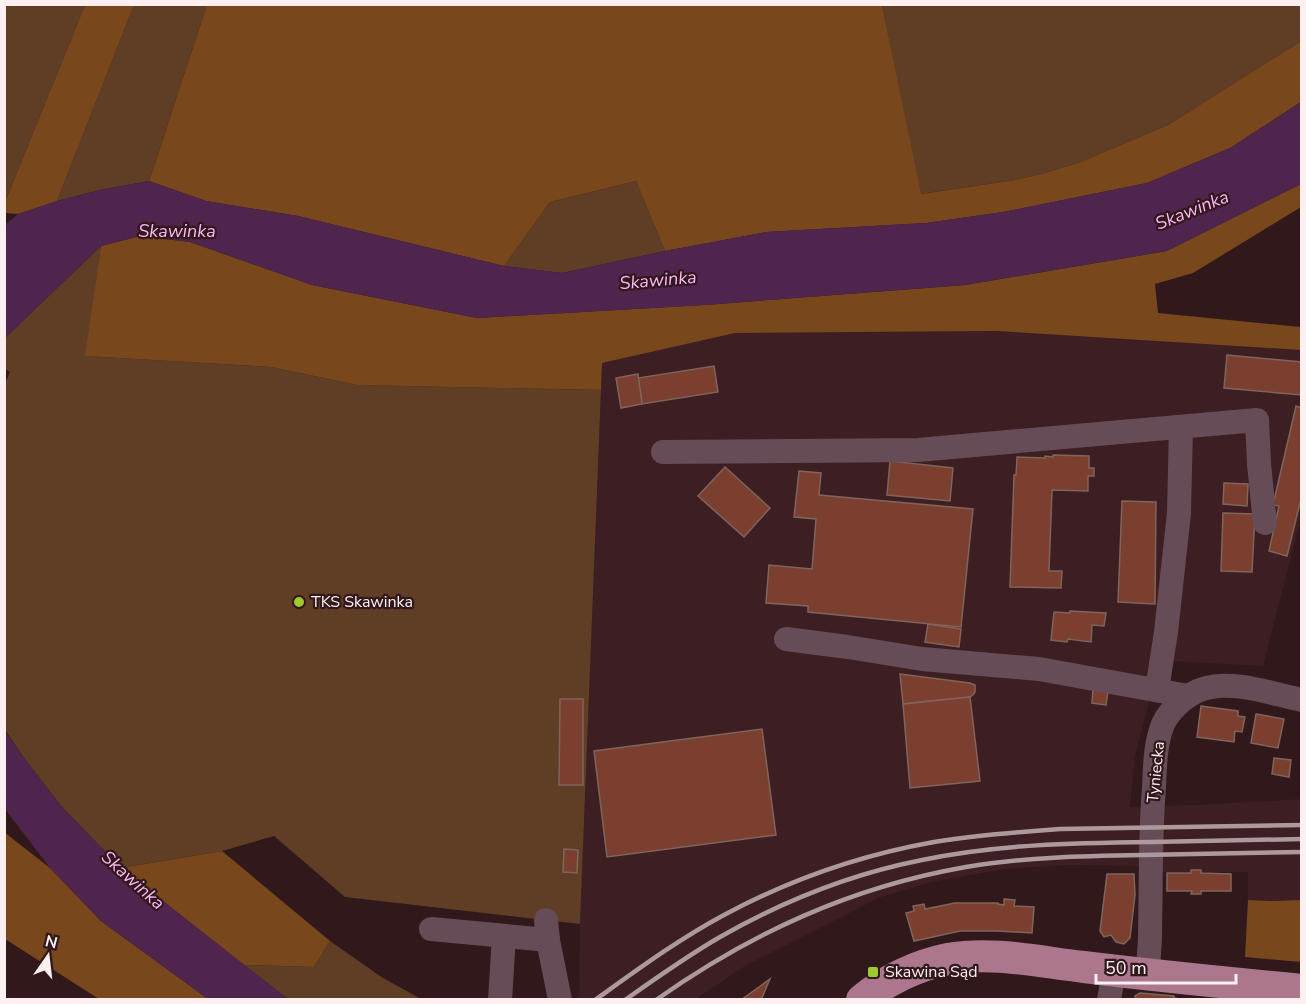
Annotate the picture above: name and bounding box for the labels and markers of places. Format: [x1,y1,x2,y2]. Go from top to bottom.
place label: TKS Skawinka [311,591,413,613]
marker: TKS Skawinka [292,595,306,609]
place label: Skawina Sąd [885,961,978,983]
marker: Skawina Sąd [866,965,880,979]

